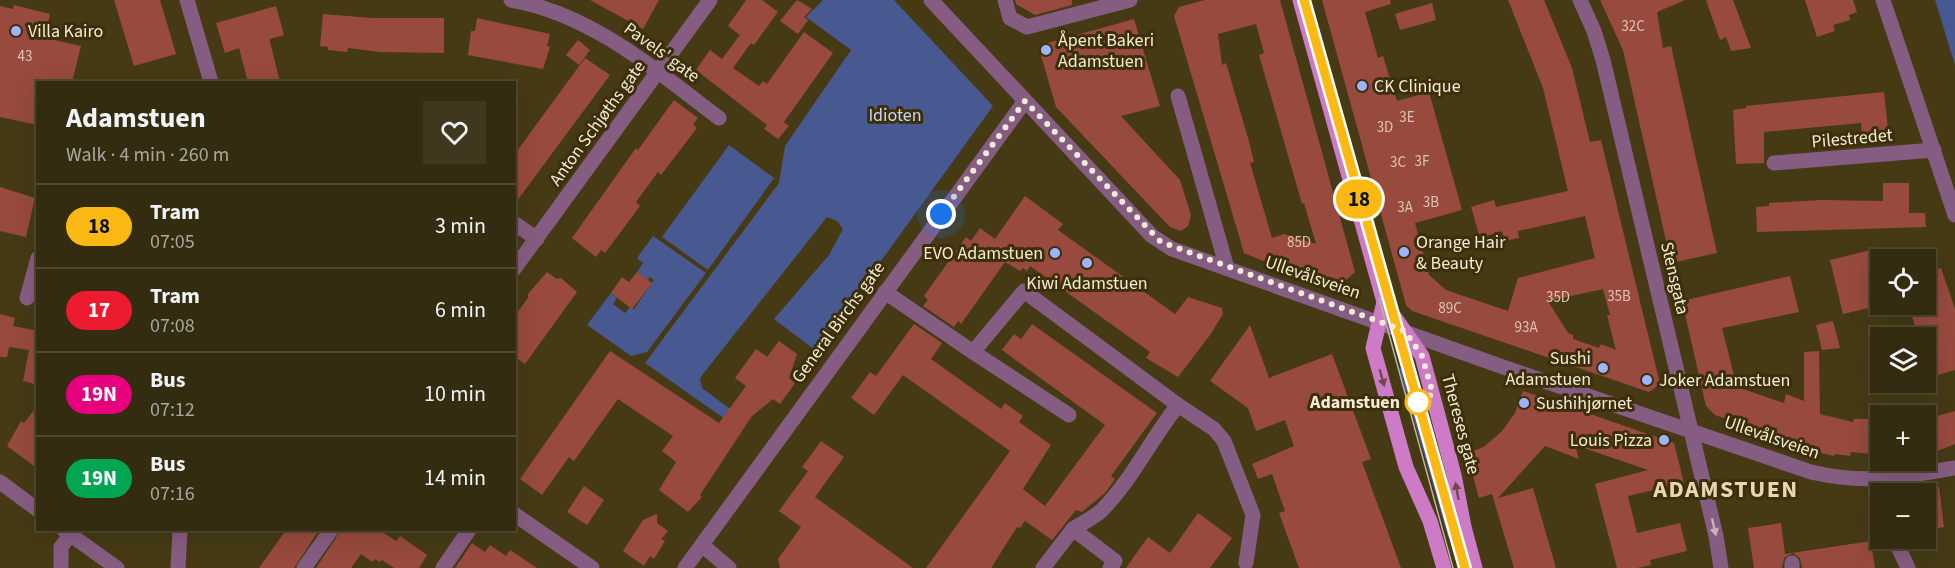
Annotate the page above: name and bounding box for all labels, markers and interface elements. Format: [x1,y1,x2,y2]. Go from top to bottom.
street label: Pavels' gate [619,16,705,89]
house number: 32C [1621,16,1645,37]
place label: Villa Kairo [28,19,103,44]
marker: Villa Kairo [9,24,23,38]
place label: Åpent Bakeri Adamstuen [1058,28,1154,74]
marker: Åpent Bakeri Adamstuen [1039,43,1053,57]
house number: 43 [18,46,32,67]
street label: Anton Schjøths gate [543,55,652,191]
place label: CK Clinique [1374,74,1461,99]
marker: CK Clinique [1355,79,1369,93]
text: Adamstuen [66,98,206,138]
button: heart [423,101,486,164]
park label: Idioten [868,103,922,128]
house number: 3E [1399,107,1415,128]
house number: 3D [1377,117,1393,138]
street label: Pilestredet [1810,123,1894,154]
text: Walk · 4 min · 260 m [66,141,229,169]
house number: 3F [1415,151,1430,172]
house number: 3C [1390,152,1406,173]
line badge: 18 [1332,180,1386,218]
text: 18 [1348,184,1370,214]
house number: 3B [1423,192,1439,213]
text: Tram [150,196,200,228]
house number: 3A [1397,197,1414,218]
your location [926,199,956,229]
text: 3 min [435,210,486,242]
text: 18 [88,211,110,241]
text: 07:05 [150,228,195,256]
place label: Orange Hair & Beauty [1416,230,1506,276]
house number: 85D [1287,232,1311,253]
street label: Stensgata [1654,239,1695,317]
place label: EVO Adamstuen [923,241,1043,266]
marker: Orange Hair & Beauty [1397,245,1411,259]
marker: EVO Adamstuen [1048,246,1062,260]
street label: Ullevålsveien [1262,249,1364,305]
map controls [1870,249,1936,549]
button: locate [1870,249,1936,315]
street label: General Birchs gate [786,256,891,388]
marker: Kiwi Adamstuen [1080,256,1094,270]
place label: Kiwi Adamstuen [1026,271,1148,296]
text: Tram [150,280,200,312]
house number: 35B [1607,286,1631,307]
house number: 35D [1546,287,1570,308]
text: 6 min [435,294,486,326]
text: 17 [88,295,110,325]
house number: 89C [1438,298,1462,319]
text: 07:08 [150,312,195,340]
house number: 93A [1514,317,1538,338]
button: layers [1870,327,1936,393]
place label: Sushi Adamstuen [1505,346,1591,392]
marker: Sushi Adamstuen [1596,361,1610,375]
text: Bus [150,364,186,396]
place label: Joker Adamstuen [1659,368,1790,393]
one-way arrow [1377,369,1387,387]
street label: Thereses gate [1435,371,1486,477]
marker: Joker Adamstuen [1640,373,1654,387]
text: 10 min [424,378,486,410]
text: 19N [81,379,117,409]
marker: Adamstuen [1405,389,1431,415]
place label: Adamstuen [1309,390,1400,415]
place label: Sushihjørnet [1536,391,1632,416]
text: 07:12 [150,396,195,424]
marker: Sushihjørnet [1517,396,1531,410]
button: + [1870,405,1936,471]
street label: Ullevålsveien [1721,409,1823,465]
place label: Louis Pizza [1570,428,1652,453]
marker: Louis Pizza [1657,433,1671,447]
text: Bus [150,448,186,480]
text: 14 min [424,462,486,494]
text: 19N [81,463,117,493]
district label: ADAMSTUEN [1652,472,1799,507]
text: 07:16 [150,480,195,508]
one-way arrow [1453,481,1462,500]
button: − [1870,483,1936,549]
one-way arrow [1709,518,1719,536]

